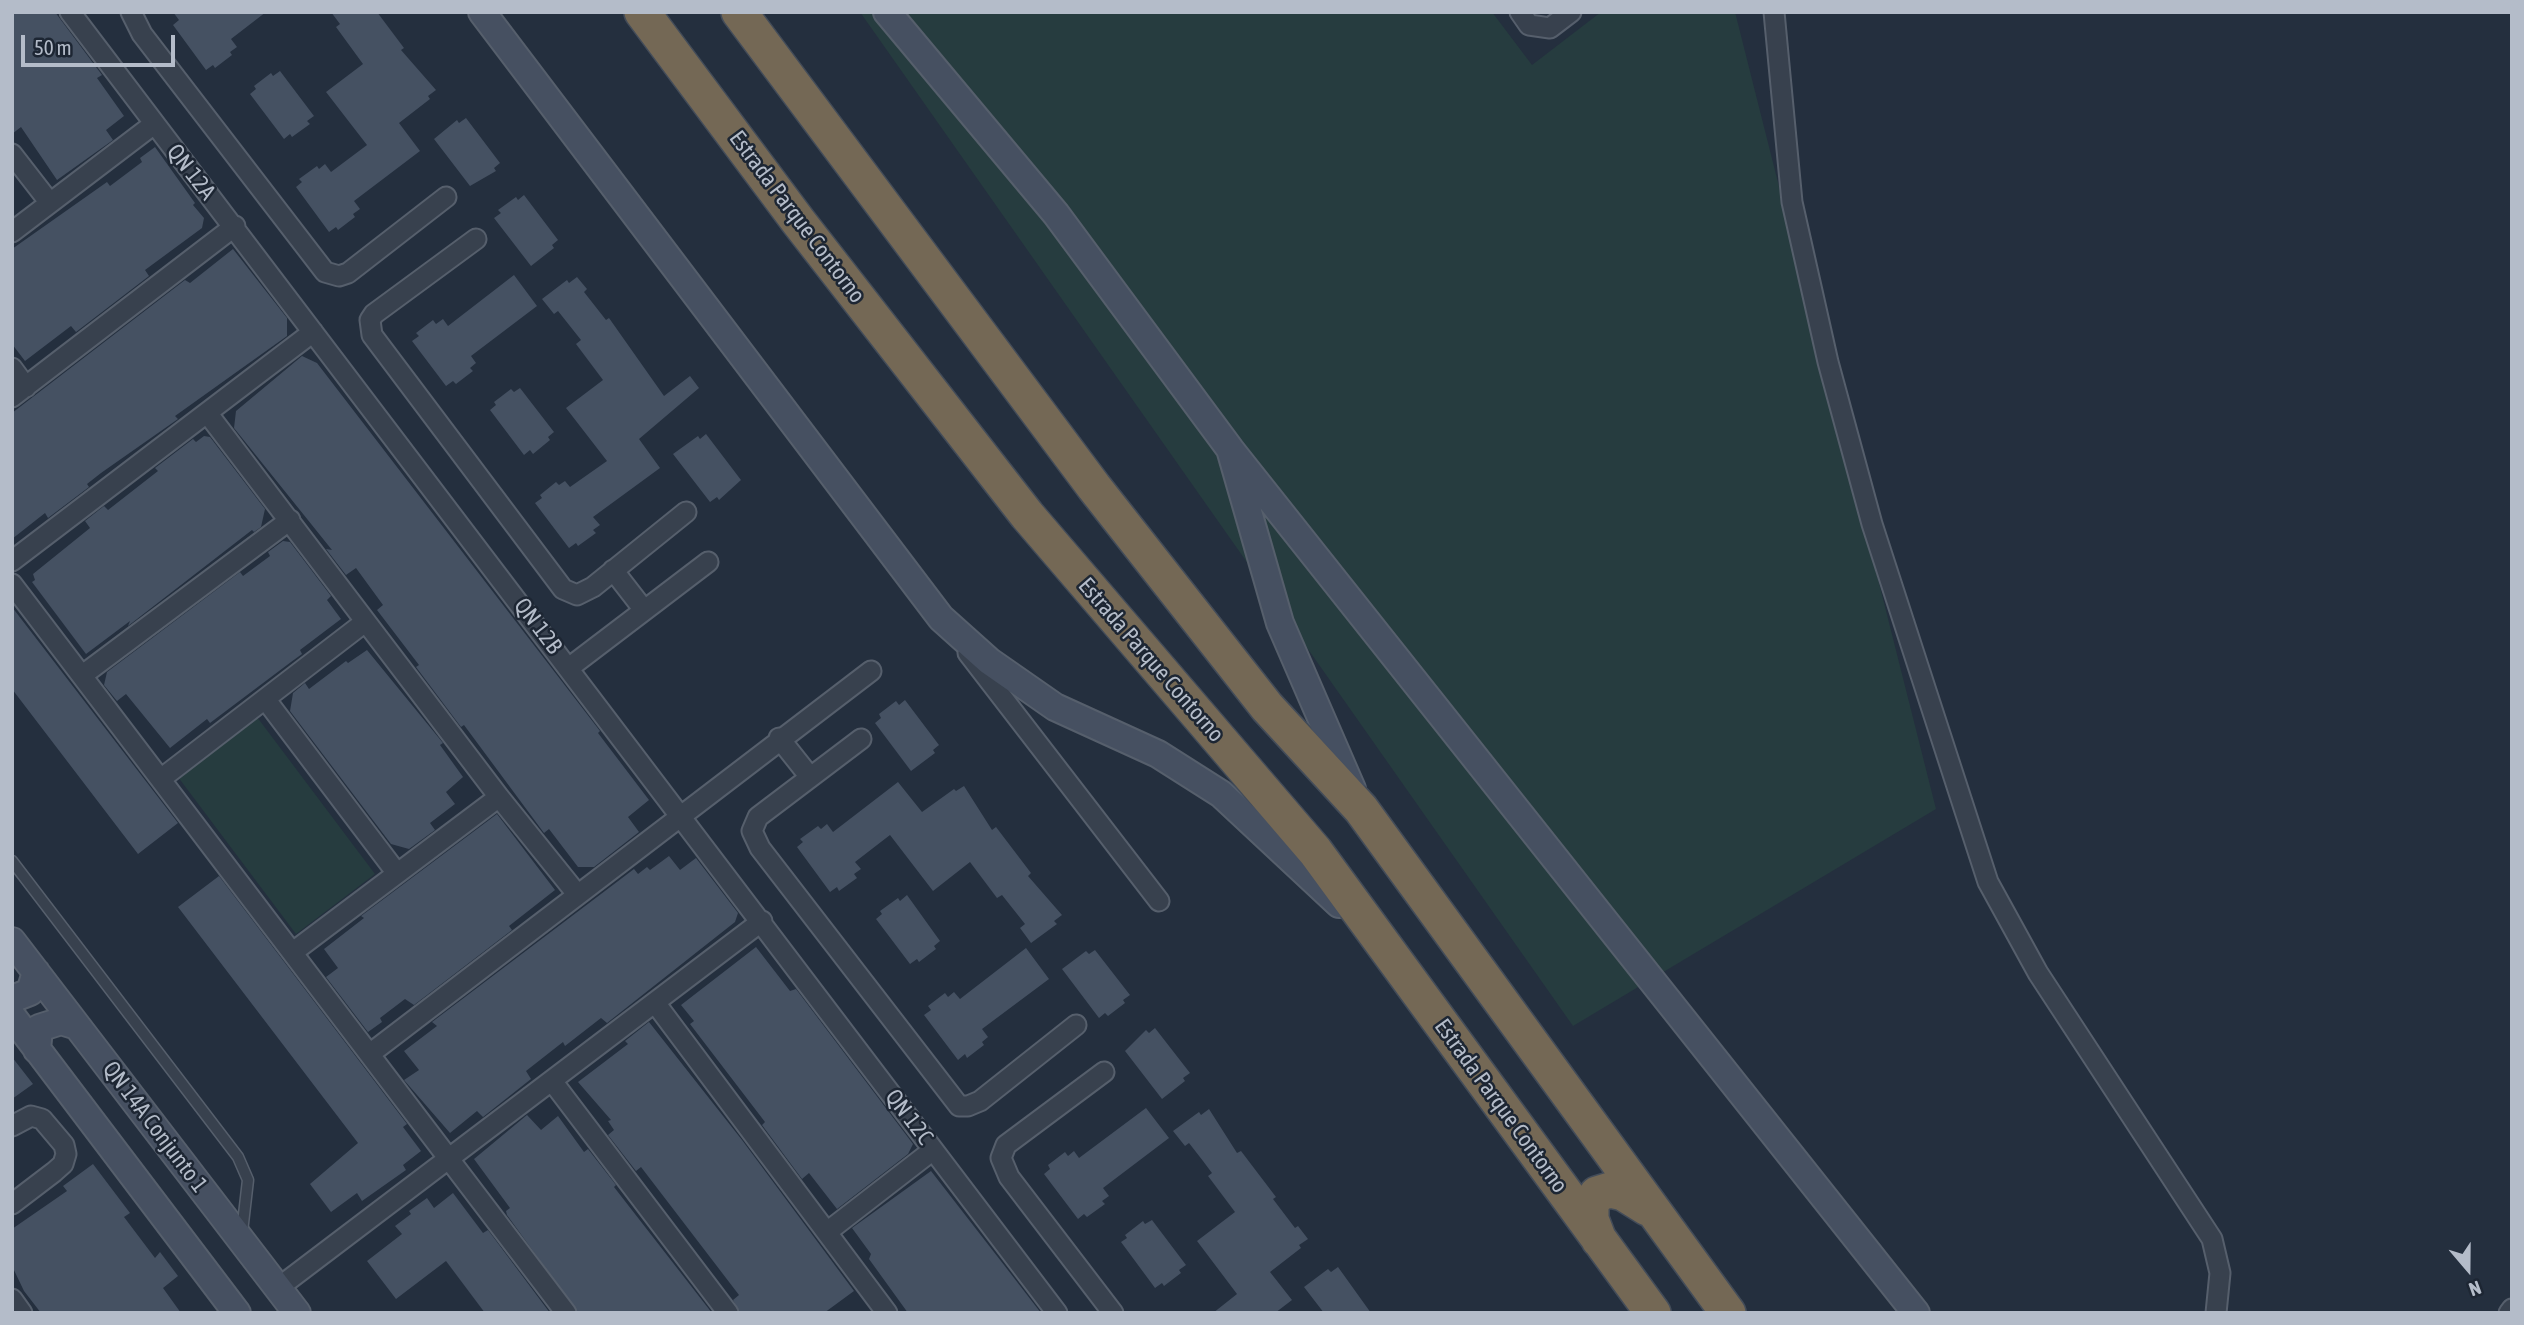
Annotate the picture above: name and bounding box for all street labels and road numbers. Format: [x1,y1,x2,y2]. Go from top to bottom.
street label: Estrada Parque Contorno [723,125,871,309]
street label: QN 12A [161,139,221,205]
street label: Estrada Parque Contorno [1072,572,1230,748]
street label: QN 12B [508,593,568,659]
street label: Estrada Parque Contorno [1429,1014,1573,1198]
street label: QN 14A Conjunto 1 [97,1056,213,1198]
street label: QN 12C [879,1084,939,1150]

